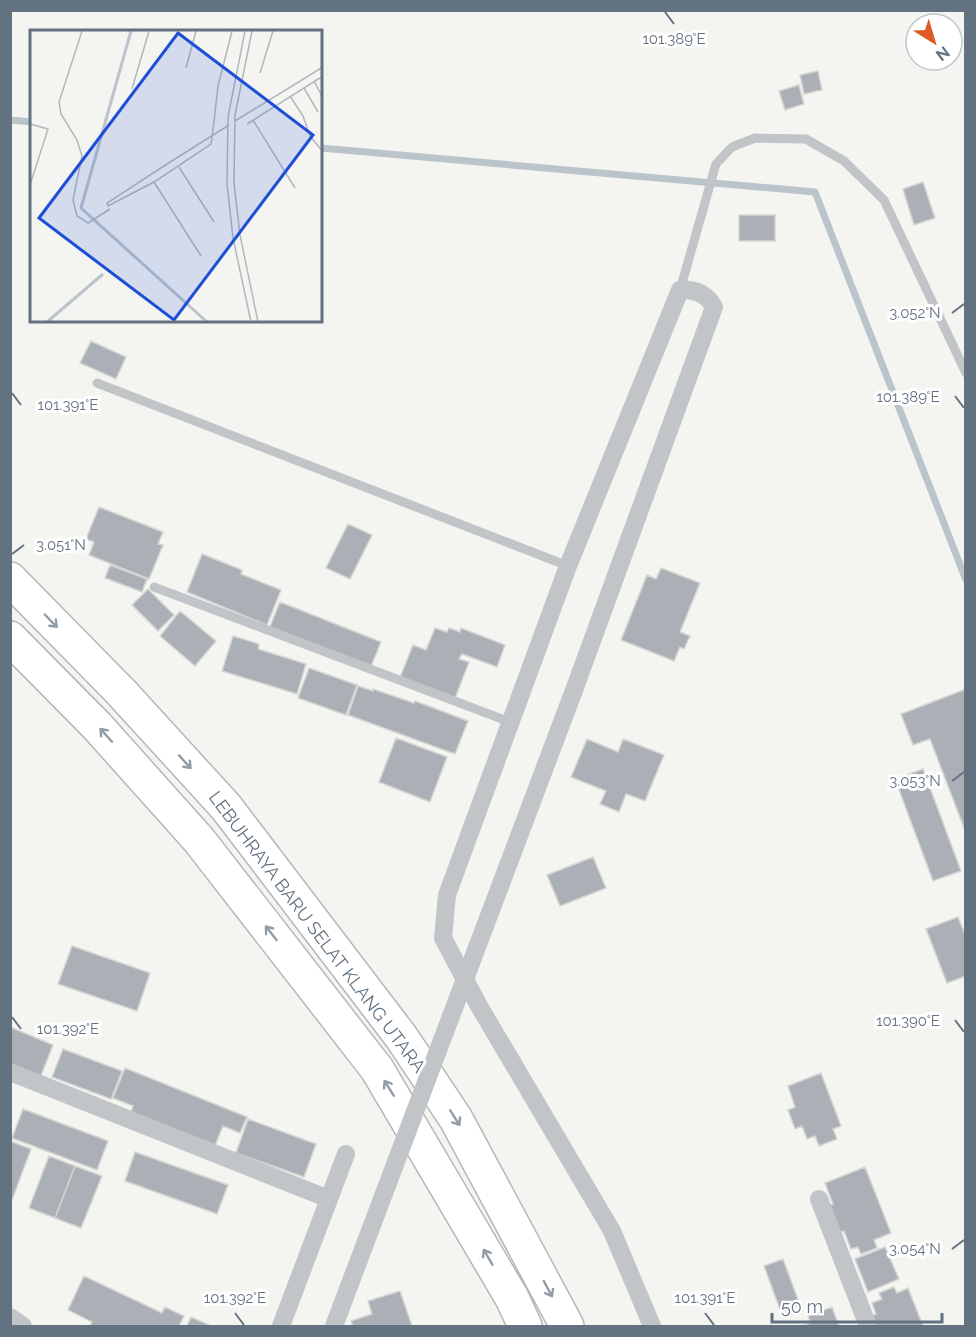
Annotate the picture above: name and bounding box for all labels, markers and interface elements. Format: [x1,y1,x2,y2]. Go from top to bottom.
north arrow [904,12,964,72]
inset map [30,30,322,322]
text: 101.389°E [642,30,706,48]
text: N [932,42,953,65]
text: 3.052°N [889,304,941,322]
text: 101.389°E [876,388,940,406]
text: 101.391°E [38,396,98,414]
text: 3.051°N [36,536,86,554]
one-way arrow [44,613,59,628]
one-way arrow [99,728,113,743]
one-way arrow [178,755,192,770]
text: 3.053°N [889,772,941,790]
street label: LEBUHRAYA BARU SELAT KLANG UTARA [205,787,430,1076]
one-way arrow [265,925,278,941]
text: 101.390°E [876,1012,940,1030]
text: 101.392°E [37,1020,99,1038]
one-way arrow [382,1080,395,1097]
one-way arrow [450,1109,462,1126]
text: 3.054°N [889,1240,941,1258]
one-way arrow [481,1248,493,1265]
one-way arrow [543,1280,554,1298]
scale bar [772,1286,942,1324]
text: 101.392°E [204,1289,266,1307]
text: 101.391°E [675,1289,735,1307]
text: 50 m [781,1296,823,1317]

